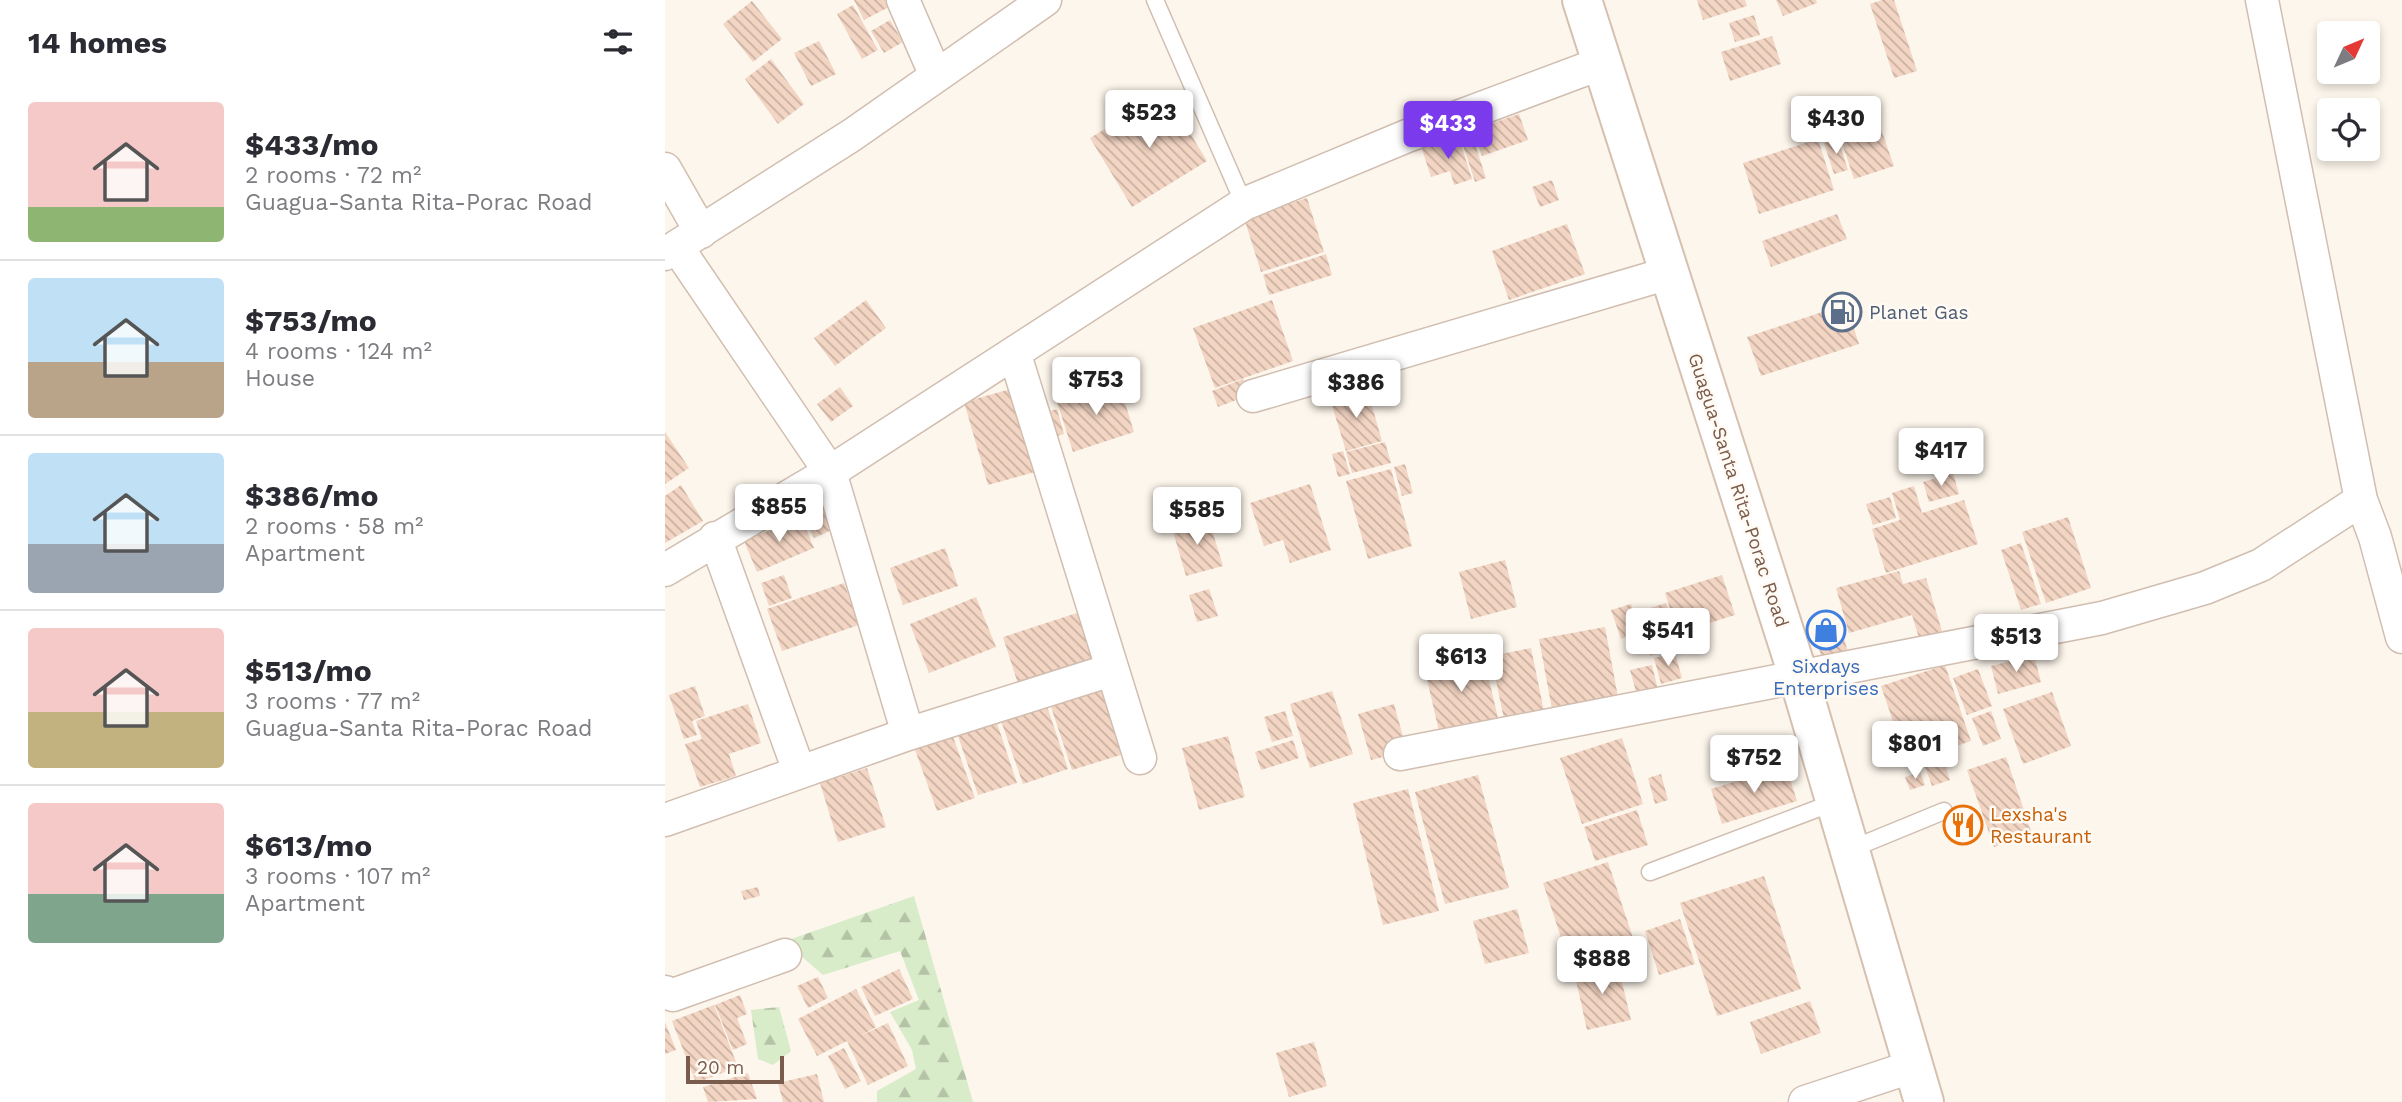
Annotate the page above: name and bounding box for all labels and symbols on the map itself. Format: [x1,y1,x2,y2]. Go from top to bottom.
north arrow [2317,21,2380,84]
pin: $523 [1108,90,1190,150]
pin: $430 [1795,96,1877,156]
pin: $433 [1407,102,1489,161]
fuel station icon: Planet Gas [1821,291,1863,333]
place label: Planet Gas [1869,301,1969,324]
street label: Guagua-Santa Rita-Porac Road [1683,350,1794,630]
pin: $753 [1055,358,1137,417]
pin: $386 [1315,360,1397,420]
pin: $417 [1900,428,1982,488]
pin: $855 [738,484,820,544]
pin: $585 [1156,488,1238,547]
pin: $541 [1627,608,1709,668]
shop icon: Sixdays Enterprises [1805,609,1847,651]
pin: $513 [1975,614,2057,674]
pin: $613 [1420,634,1502,694]
place label: Sixdays Enterprises [1773,655,1879,700]
pin: $801 [1874,722,1956,781]
pin: $752 [1713,736,1795,795]
place label: Lexsha's Restaurant [1990,803,2092,848]
restaurant icon: Lexsha's Restaurant [1942,804,1984,846]
pin: $888 [1561,936,1643,996]
scale bar [686,1053,784,1085]

